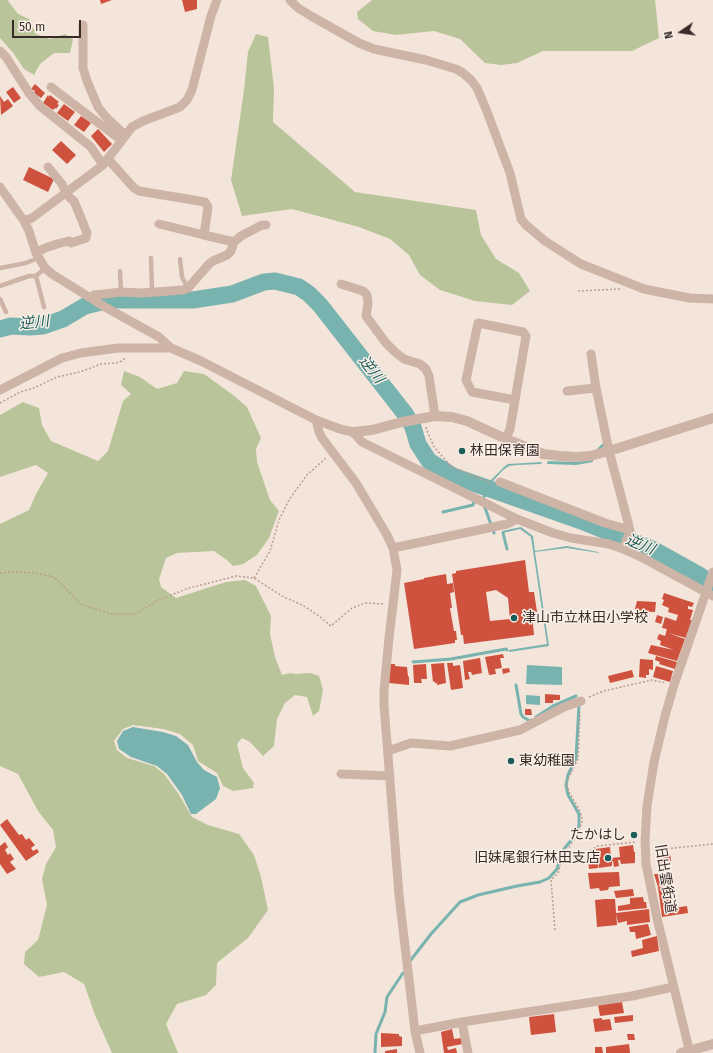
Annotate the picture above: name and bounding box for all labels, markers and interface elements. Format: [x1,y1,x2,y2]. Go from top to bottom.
scale bar [14,12,83,38]
north arrow [661,12,701,52]
text: 50 m [19,20,45,34]
text: N [662,30,676,40]
water label: 逆川 [18,312,50,334]
water label: 逆川 [355,353,387,387]
place label: 林田保育園 [470,443,540,459]
marker: 林田保育園 [457,446,467,456]
water label: 逆川 [623,531,657,559]
place label: 津山市立林田小学校 [522,610,648,626]
marker: 津山市立林田小学校 [509,613,519,623]
place label: 東幼稚園 [519,753,575,769]
marker: 東幼稚園 [506,756,516,766]
place label: たかはし [570,827,626,843]
marker: たかはし [629,830,639,840]
street label: 旧出雲街道 [651,843,679,915]
place label: 旧妹尾銀行林田支店 [474,850,600,866]
marker: 旧妹尾銀行林田支店 [603,853,613,863]

